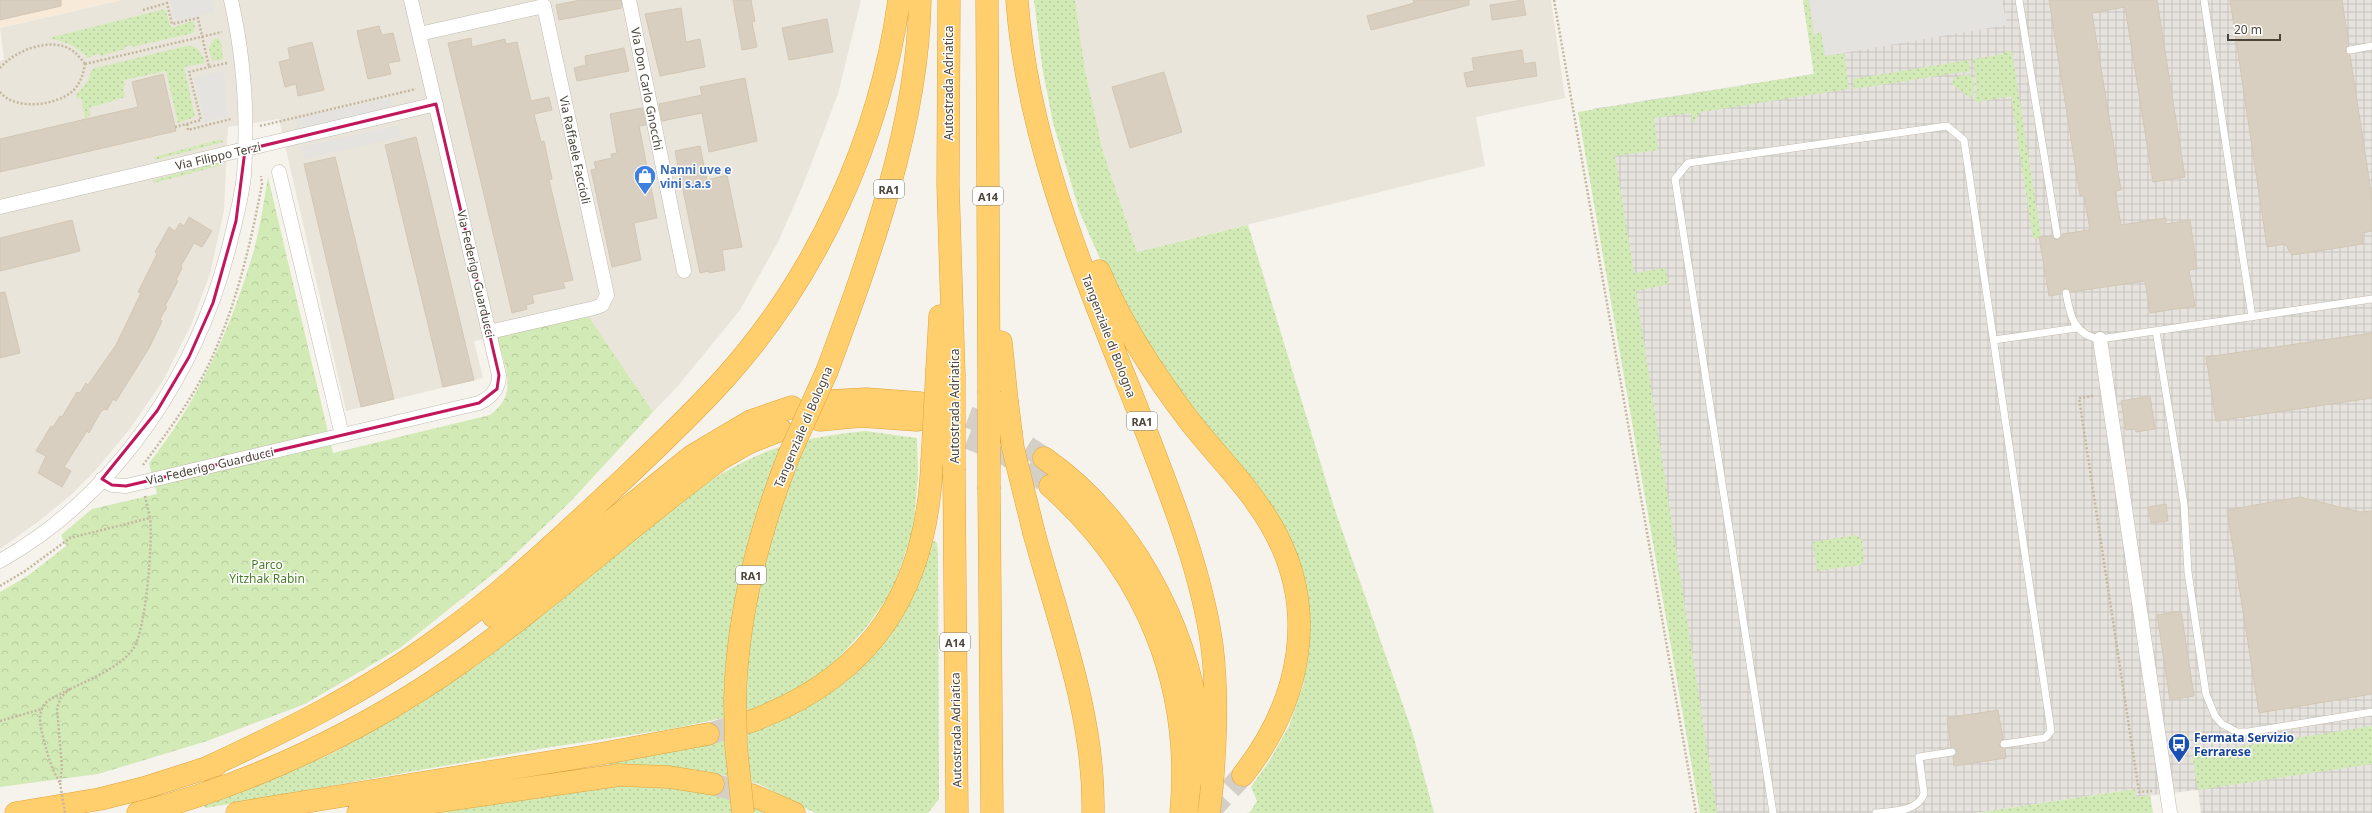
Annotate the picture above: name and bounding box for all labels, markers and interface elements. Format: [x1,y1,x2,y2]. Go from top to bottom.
scale bar [2228,16,2280,42]
text: 20 m [2234,21,2262,38]
street label: Autostrada Adriatica [940,25,957,141]
street label: Via Don Carlo Gnocchi [627,26,667,152]
street label: Via Raffaele Faccioli [555,94,595,206]
street label: Via Filippo Terzi [174,138,262,174]
place label: Nanni uve e vini s.a.s [660,161,731,192]
shop icon: Nanni uve e vini s.a.s [632,163,658,196]
road number: RA1 [874,180,904,198]
road number: A14 [973,187,1003,205]
street label: Via Federigo Guarducci [453,209,499,339]
street label: Tangenziale di Bologna [1078,272,1140,400]
street label: Autostrada Adriatica [946,348,963,464]
street label: Tangenziale di Bologna [770,364,836,490]
road number: RA1 [1127,412,1157,430]
street label: Via Federigo Guarducci [145,443,275,489]
park label: Parco Yitzhak Rabin [229,556,305,587]
road number: RA1 [736,566,766,584]
road number: A14 [940,633,970,651]
street label: Autostrada Adriatica [946,672,966,788]
place label: Fermata Servizio Ferrarese [2194,729,2294,760]
bus stop icon: Fermata Servizio Ferrarese [2166,731,2192,764]

